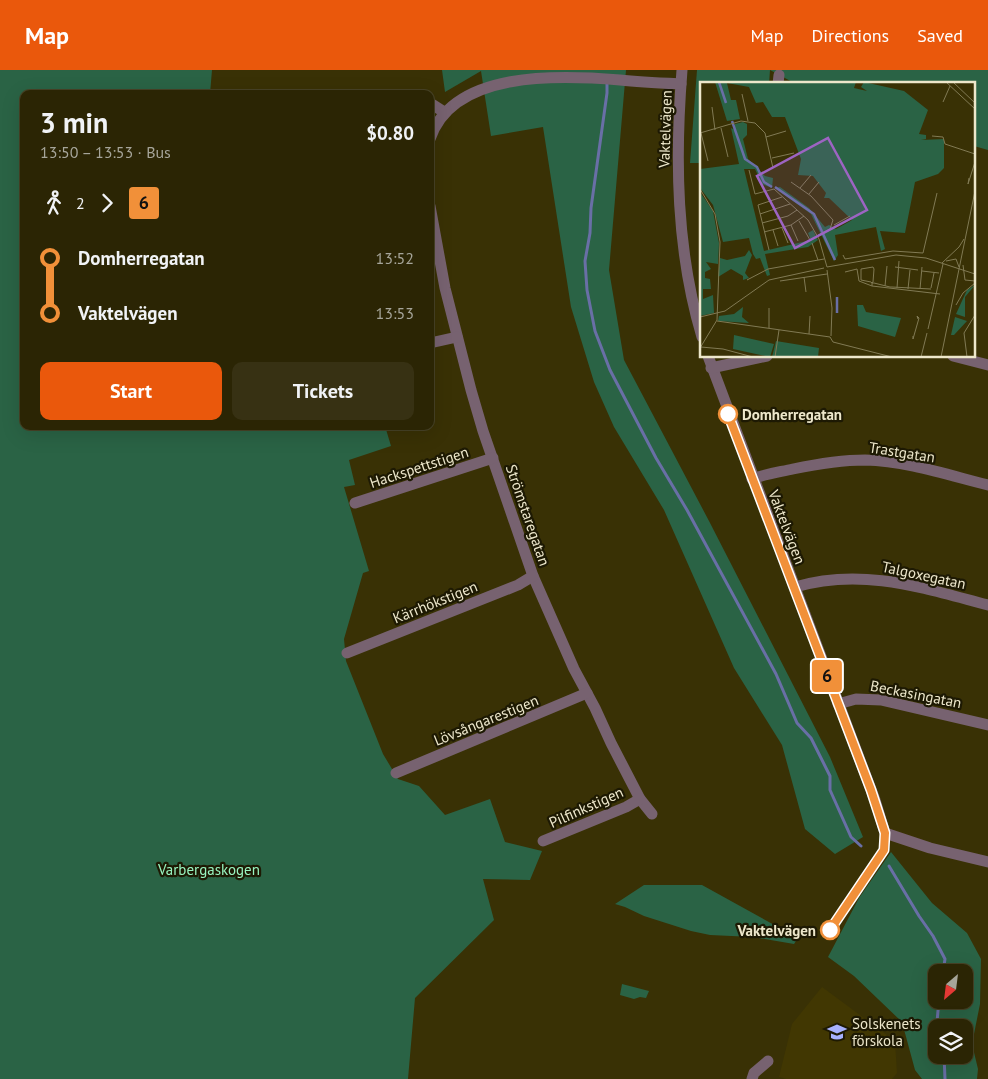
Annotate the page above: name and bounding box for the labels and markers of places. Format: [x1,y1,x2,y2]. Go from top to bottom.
marker: Domherregatan [718,404,738,424]
place label: Domherregatan [742,405,842,424]
marker: Vaktelvägen [820,920,840,940]
place label: Vaktelvägen [736,921,816,940]
place label: Solskenets förskola [852,1014,921,1050]
school or university icon: Solskenets förskola [826,1021,848,1043]

